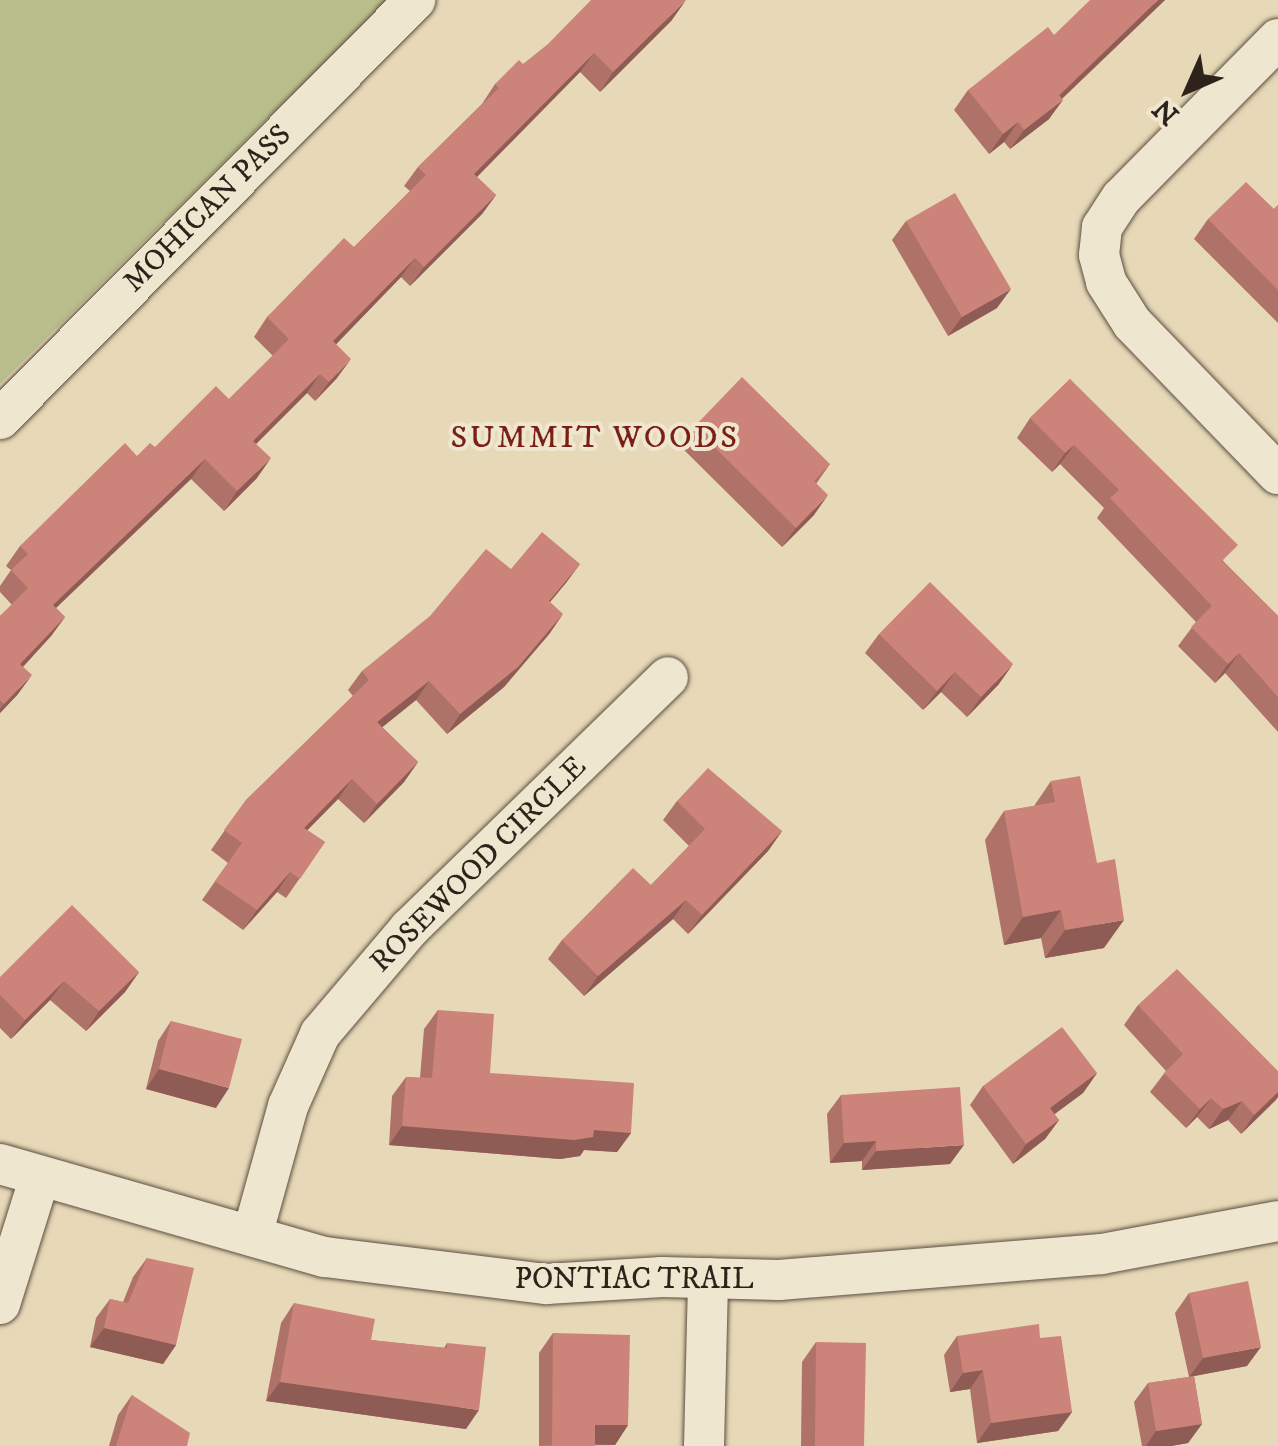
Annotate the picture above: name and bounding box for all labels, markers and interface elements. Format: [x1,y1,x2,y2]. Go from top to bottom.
north arrow [1138,40,1238,140]
text: N [1146,91,1187,132]
street label: MOHICAN PASS [117,118,299,300]
district label: SUMMIT WOODS [451,419,739,457]
street label: ROSEWOOD CIRCLE [363,749,595,981]
street label: PONTIAC TRAIL [514,1262,754,1298]

